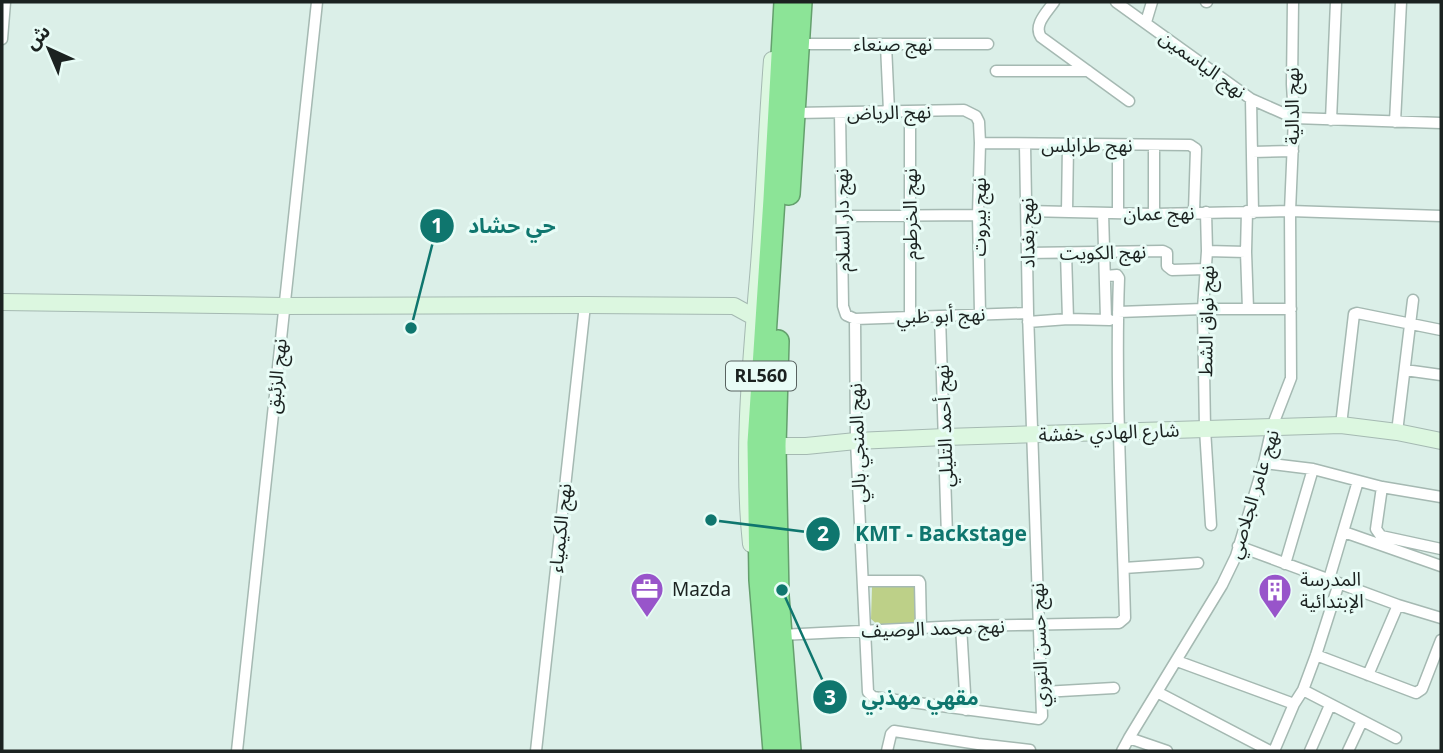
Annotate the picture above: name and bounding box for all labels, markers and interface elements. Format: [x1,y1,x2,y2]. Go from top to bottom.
north arrow [14,14,84,84]
text: ش [19,18,56,55]
street label: نهج الياسمين [1153,24,1251,106]
street label: نهج صنعاء [854,31,932,59]
street label: نهج الدالية [1279,67,1307,145]
street label: نهج الرياض [847,98,931,128]
street label: نهج طرابلس [1041,132,1133,160]
street label: نهج دار السلام [828,168,858,272]
street label: نهج الخرطوم [897,168,925,260]
street label: نهج بيروت [966,177,994,257]
street label: نهج بغداد [1013,197,1043,269]
street label: نهج عمان [1123,199,1195,229]
callout: حي حشاد [420,205,570,247]
text: 1 [431,211,443,239]
text: حي حشاد [468,211,556,243]
street label: نهج الكويت [1060,238,1147,268]
street label: نهج نواق الشط [1192,265,1222,377]
street label: نهج أبو ظبي [896,300,986,332]
street label: نهج الزئبق [259,337,295,415]
road number: RL560 [726,362,796,390]
street label: نهج أحمد التليلي [929,364,962,488]
street label: نهج المنجي بالي [842,383,874,503]
street label: شارع الهادي خفشة [1038,417,1180,450]
street label: نهج عامر الجلاصي [1221,426,1287,562]
street label: نهج الكيمياء [542,482,580,574]
callout: KMT - Backstage [806,513,1041,555]
text: 2 [817,519,829,547]
text: KMT - Backstage [855,519,1027,547]
place label: المدرسة الإبتدائية [1300,566,1364,614]
office icon: Mazda [628,570,666,619]
building icon: المدرسة الإبتدائية [1256,571,1294,620]
place label: Mazda [672,576,731,602]
street label: نهج حسن النوري [1024,582,1057,708]
street label: نهج محمد الوصيف [861,613,1005,645]
callout: مقهي مهذبي [812,676,993,718]
text: 3 [824,683,836,711]
text: مقهي مهذبي [861,683,979,715]

